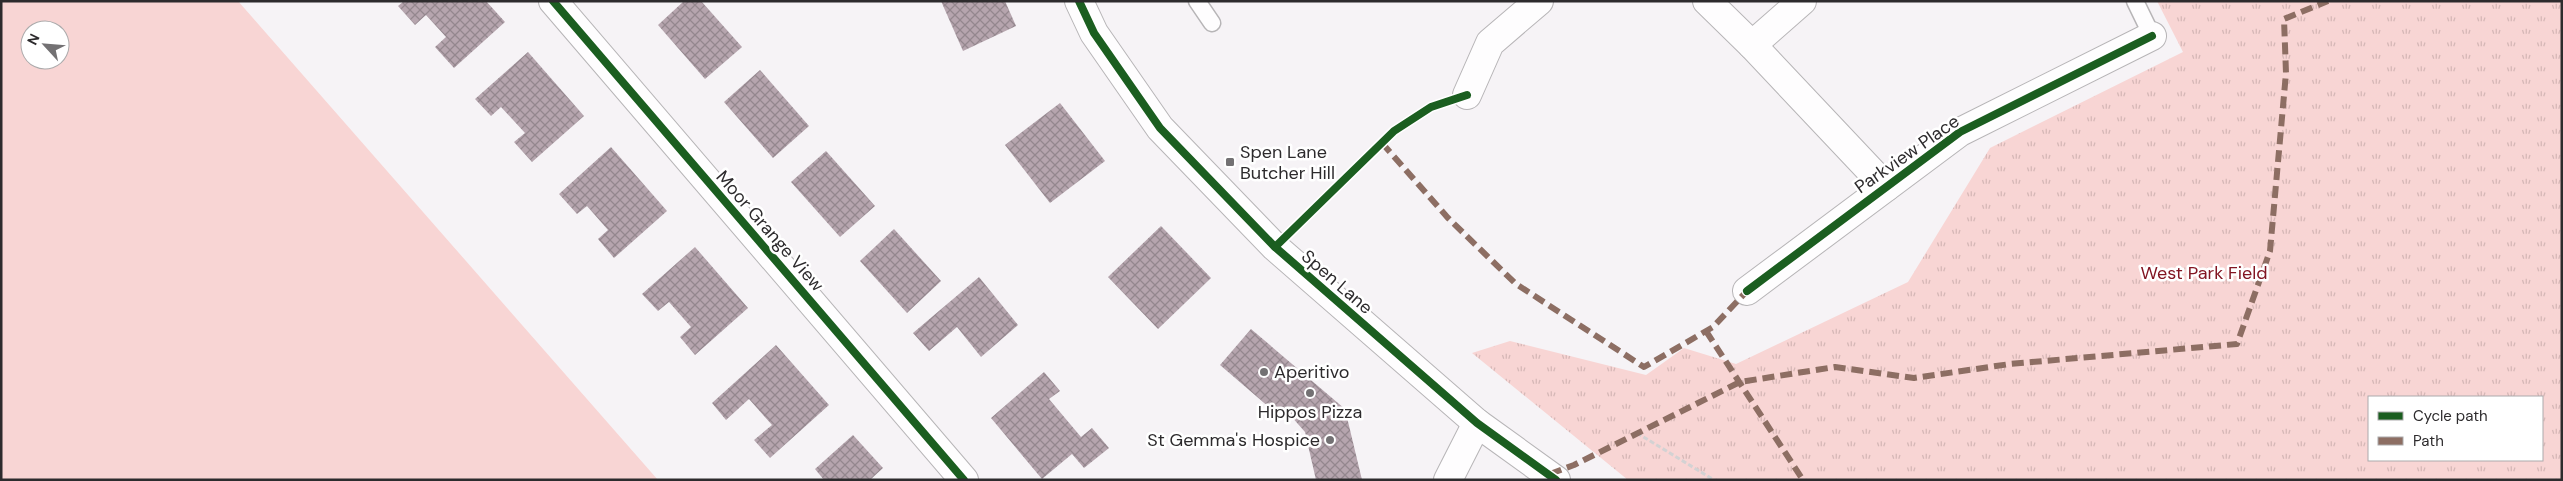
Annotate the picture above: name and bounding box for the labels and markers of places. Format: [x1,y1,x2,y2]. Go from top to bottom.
place label: Spen Lane Butcher Hill [1240,140,1335,185]
marker: Spen Lane Butcher Hill [1224,156,1236,168]
place label: Aperitivo [1274,360,1350,384]
marker: Aperitivo [1258,366,1270,378]
marker: Hippos Pizza [1304,387,1316,399]
place label: Hippos Pizza [1258,400,1362,424]
place label: St Gemma's Hospice [1147,428,1320,452]
marker: St Gemma's Hospice [1324,434,1336,446]

